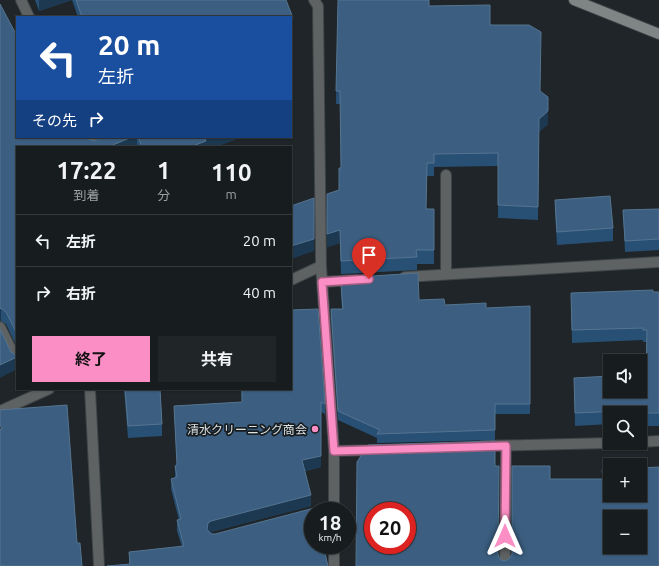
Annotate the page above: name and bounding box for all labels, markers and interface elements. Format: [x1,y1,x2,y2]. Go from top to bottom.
text: 20 m [98,29,160,60]
icon: left [32,32,84,84]
text: 左折 [98,66,134,86]
icon: right [85,108,107,130]
text: その先 [32,112,77,129]
text: 17:22 [56,157,117,184]
text: 1 [157,157,170,184]
text: 110 [211,159,252,186]
text: m [226,187,237,201]
text: 到着 [73,188,99,202]
text: 分 [157,188,170,202]
icon: left [32,230,54,252]
text: 20 m [243,232,276,249]
text: 左折 [66,233,96,250]
pin [352,238,386,279]
icon: arrive [358,244,380,266]
icon: right [32,282,54,304]
text: 40 m [243,284,276,301]
text: 右折 [66,285,96,302]
button: 終了 [32,336,150,382]
button: 共有 [158,336,276,382]
map controls [603,354,647,554]
button: sound [603,354,647,398]
button: search [603,406,647,450]
place label: 清水クリーニング商会 [187,423,307,436]
marker: 清水クリーニング商会 [310,424,320,434]
button: + [603,458,647,502]
speed limit sign: 20 [364,502,416,554]
button: − [603,510,647,554]
text: 18 [319,511,341,534]
position arrow [484,515,526,557]
text: km/h [318,532,342,543]

